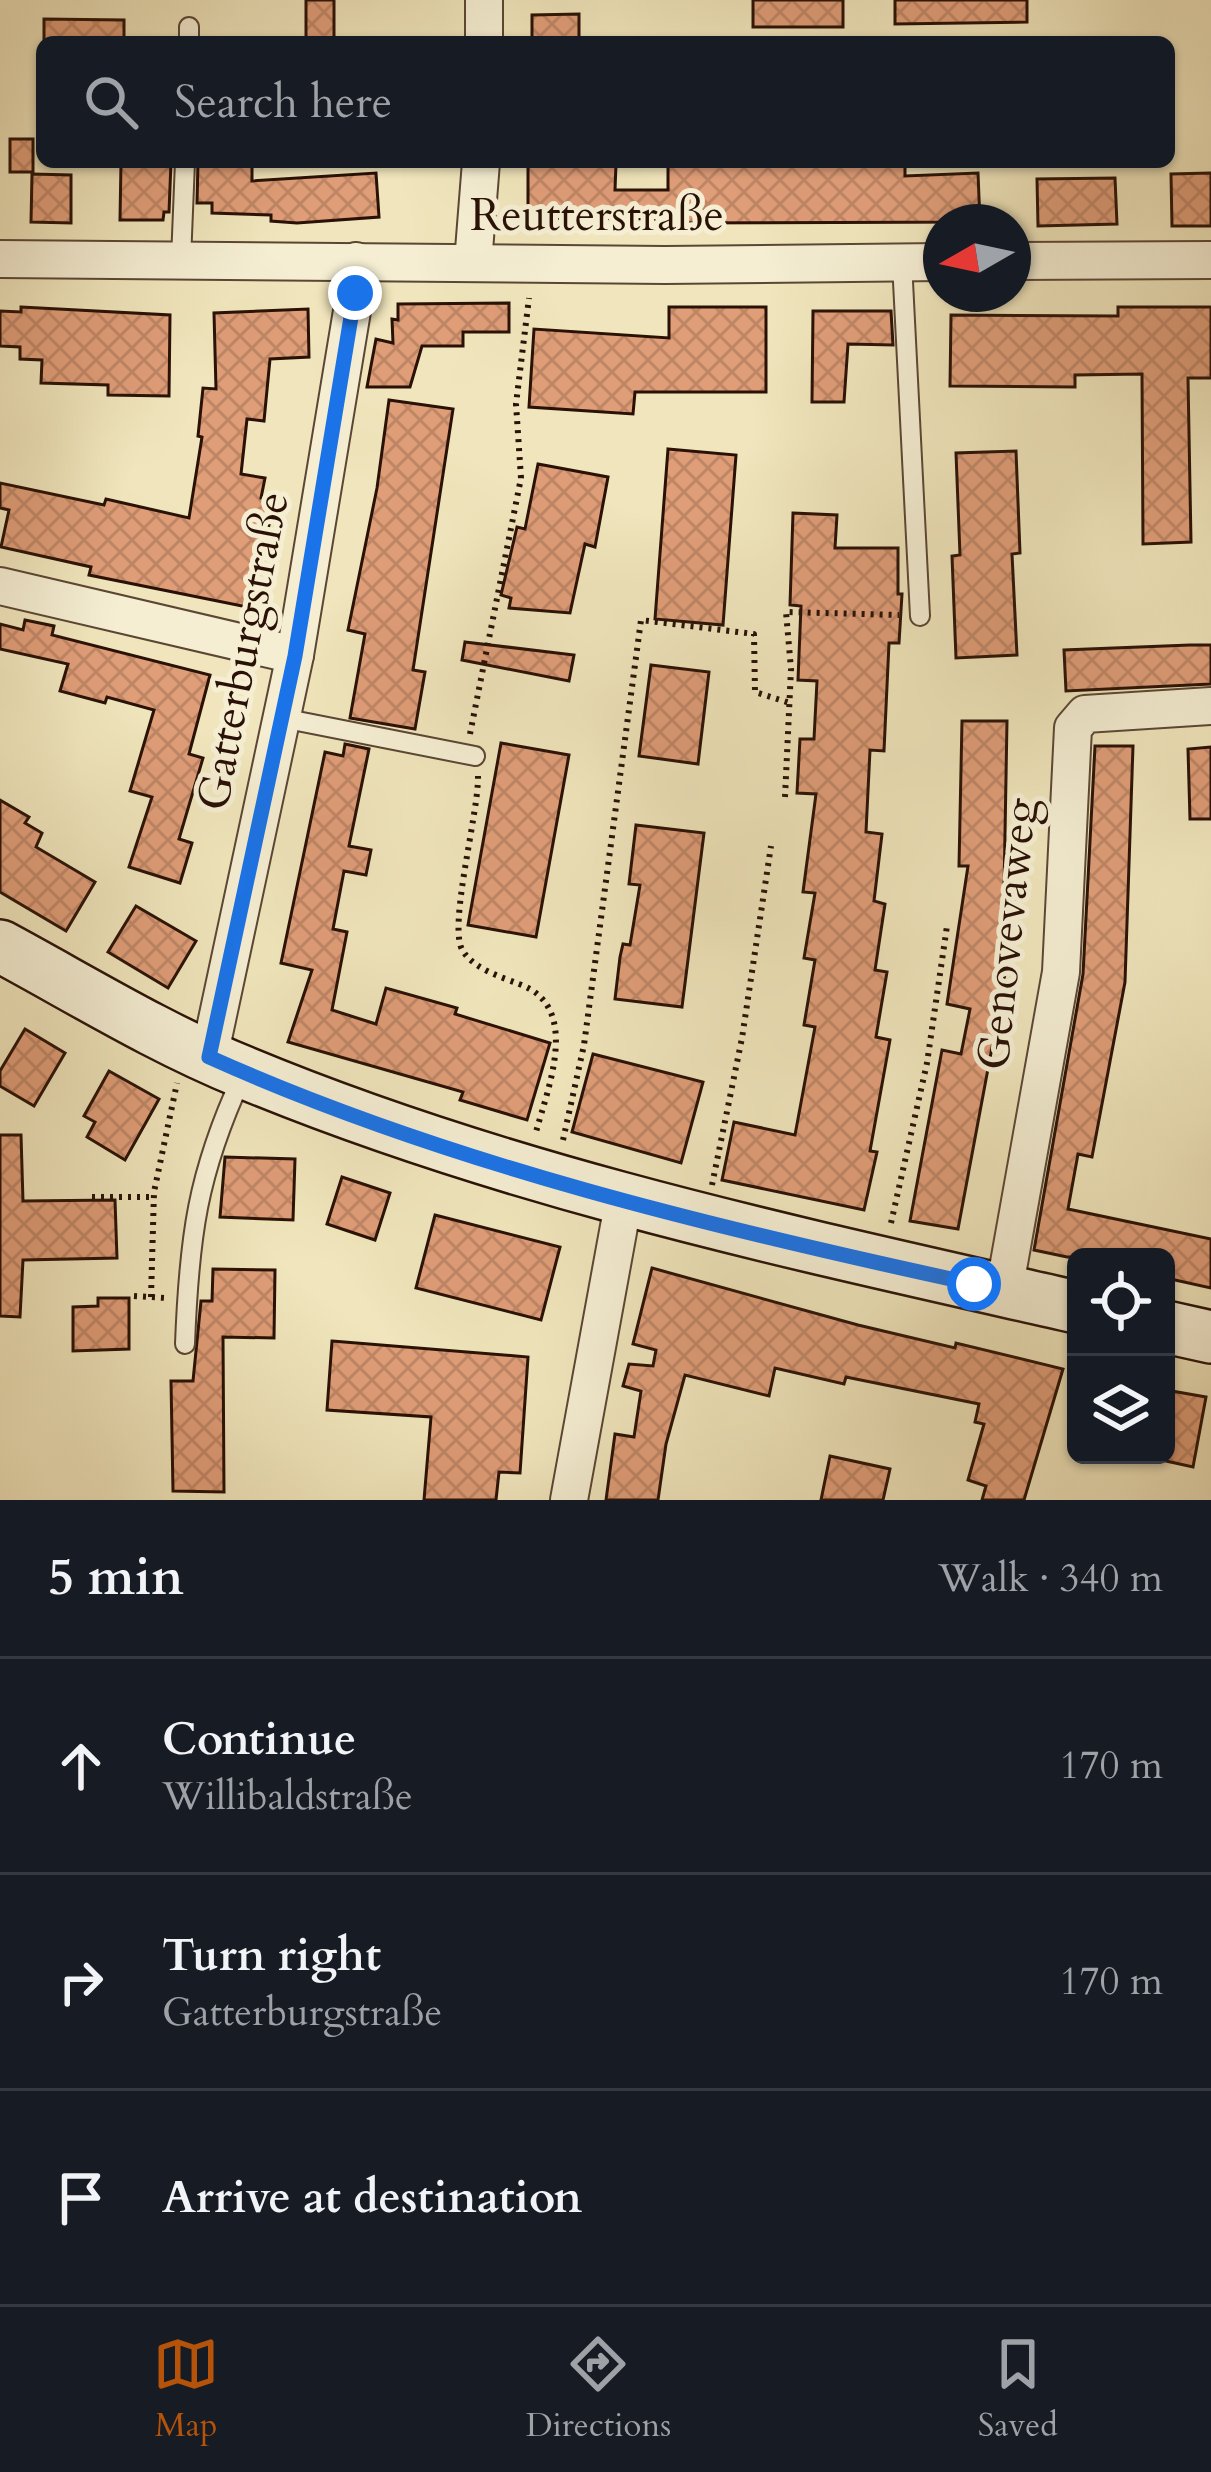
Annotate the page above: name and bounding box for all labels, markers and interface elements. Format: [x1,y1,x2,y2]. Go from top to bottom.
search box [36,36,1175,168]
icon: search [78,69,144,135]
text: Search here [174,72,392,133]
street label: Reutterstraße [470,185,724,246]
north arrow [923,204,1031,312]
route end [328,266,382,320]
street label: Gatterburgstraße [182,487,304,815]
street label: Genovevaweg [962,794,1052,1073]
map controls [1067,1248,1175,1464]
button: locate [1067,1248,1175,1356]
route start [947,1257,1001,1311]
button: layers [1067,1356,1175,1464]
text: 5 min [48,1543,184,1613]
text: Walk · 340 m [938,1552,1163,1605]
text: Continue [162,1709,356,1770]
icon: ahead [48,1733,114,1799]
text: 170 m [1060,1739,1163,1792]
text: Willibaldstraße [162,1770,413,1823]
text: Turn right [162,1925,381,1986]
icon: right [48,1949,114,2015]
text: 170 m [1060,1955,1163,2008]
text: Gatterburgstraße [162,1986,442,2039]
icon: arrive [48,2165,114,2231]
text: Arrive at destination [162,2167,582,2228]
tab: Map [153,2331,219,2448]
tab: Directions [526,2331,671,2448]
tab: Saved [978,2331,1058,2448]

